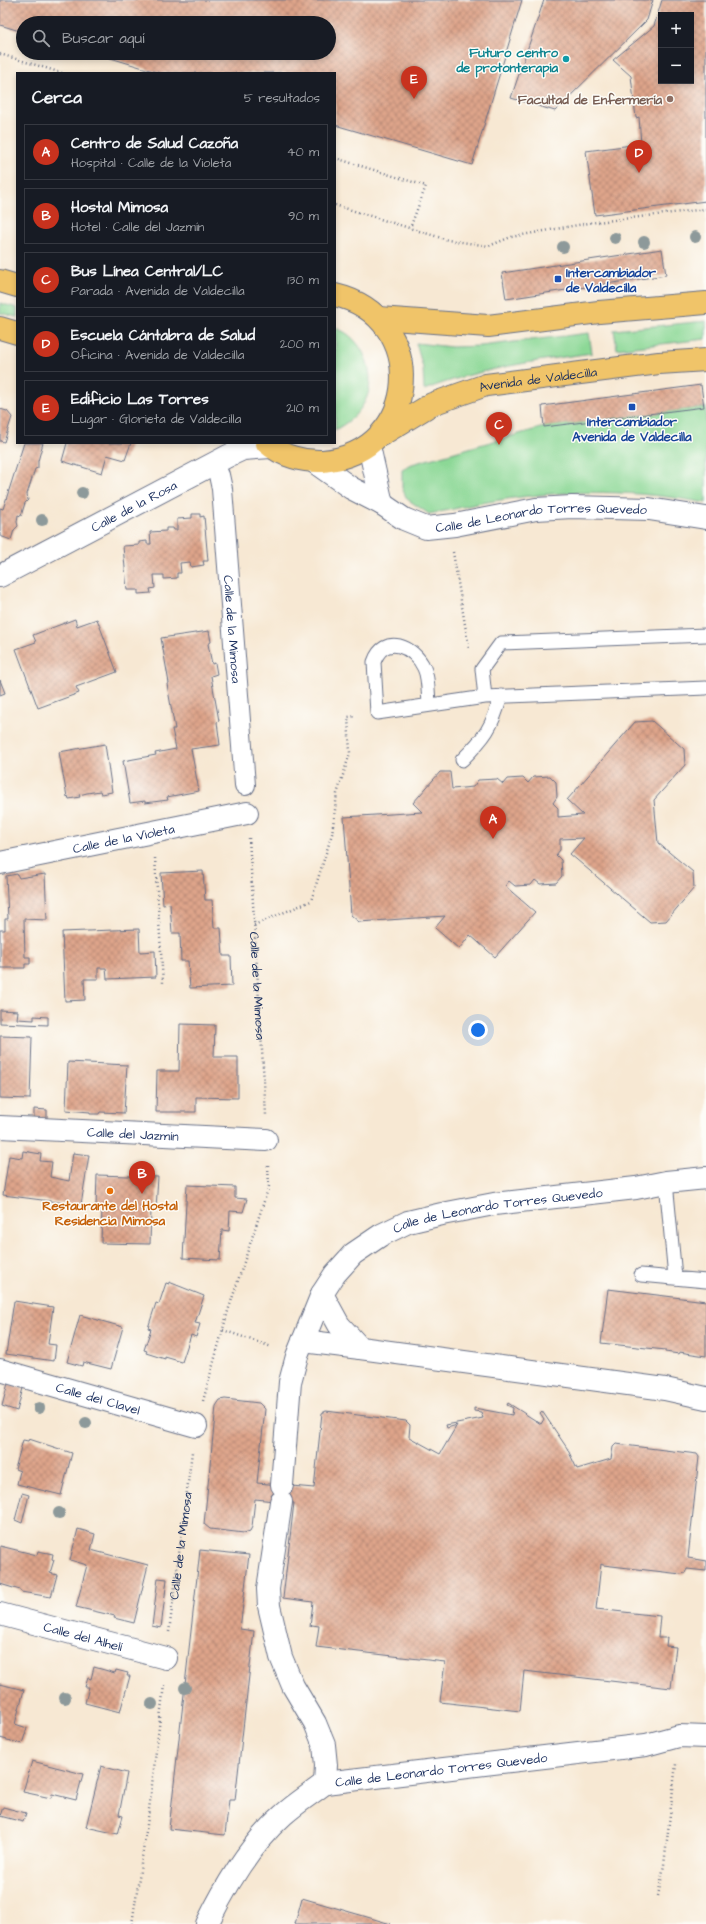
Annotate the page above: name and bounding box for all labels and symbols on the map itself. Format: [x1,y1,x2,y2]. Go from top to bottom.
place label: Futuro centro de protonterapia [455,44,559,78]
marker: Futuro centro de protonterapia [561,54,571,64]
pin: E [401,66,427,99]
place label: Facultad de Enfermería [518,91,662,109]
marker: Facultad de Enfermería [665,94,675,104]
pin: D [626,140,652,173]
place label: Intercambiador de Valdecilla [565,264,657,297]
marker: Intercambiador de Valdecilla [553,274,563,284]
street label: Avenida de Valdecilla [476,363,599,397]
marker: Intercambiador Avenida de Valdecilla [627,402,637,412]
pin: C [486,412,512,445]
place label: Intercambiador Avenida de Valdecilla [572,413,692,446]
street label: Calle de la Rosa [88,476,181,537]
street label: Calle de Leonardo Torres Quevedo [435,499,648,537]
street label: Calle de la Mimosa [219,575,245,684]
pin: A [480,806,506,839]
street label: Calle de la Violeta [71,820,177,858]
street label: Calle de la Mimosa [245,931,269,1041]
your location [468,1020,488,1040]
street label: Calle del Jazmín [87,1123,180,1146]
pin: B [129,1161,155,1194]
street label: Calle de Leonardo Torres Quevedo [390,1184,604,1238]
marker: Restaurante del Hostal Residencia Mimosa [105,1186,115,1196]
place label: Restaurante del Hostal Residencia Mimosa [42,1197,178,1230]
street label: Calle del Clavel [54,1378,142,1420]
street label: Calle de la Mimosa [165,1491,197,1601]
street label: Calle del Alhelí [41,1618,124,1656]
street label: Calle de Leonardo Torres Quevedo [334,1749,549,1792]

